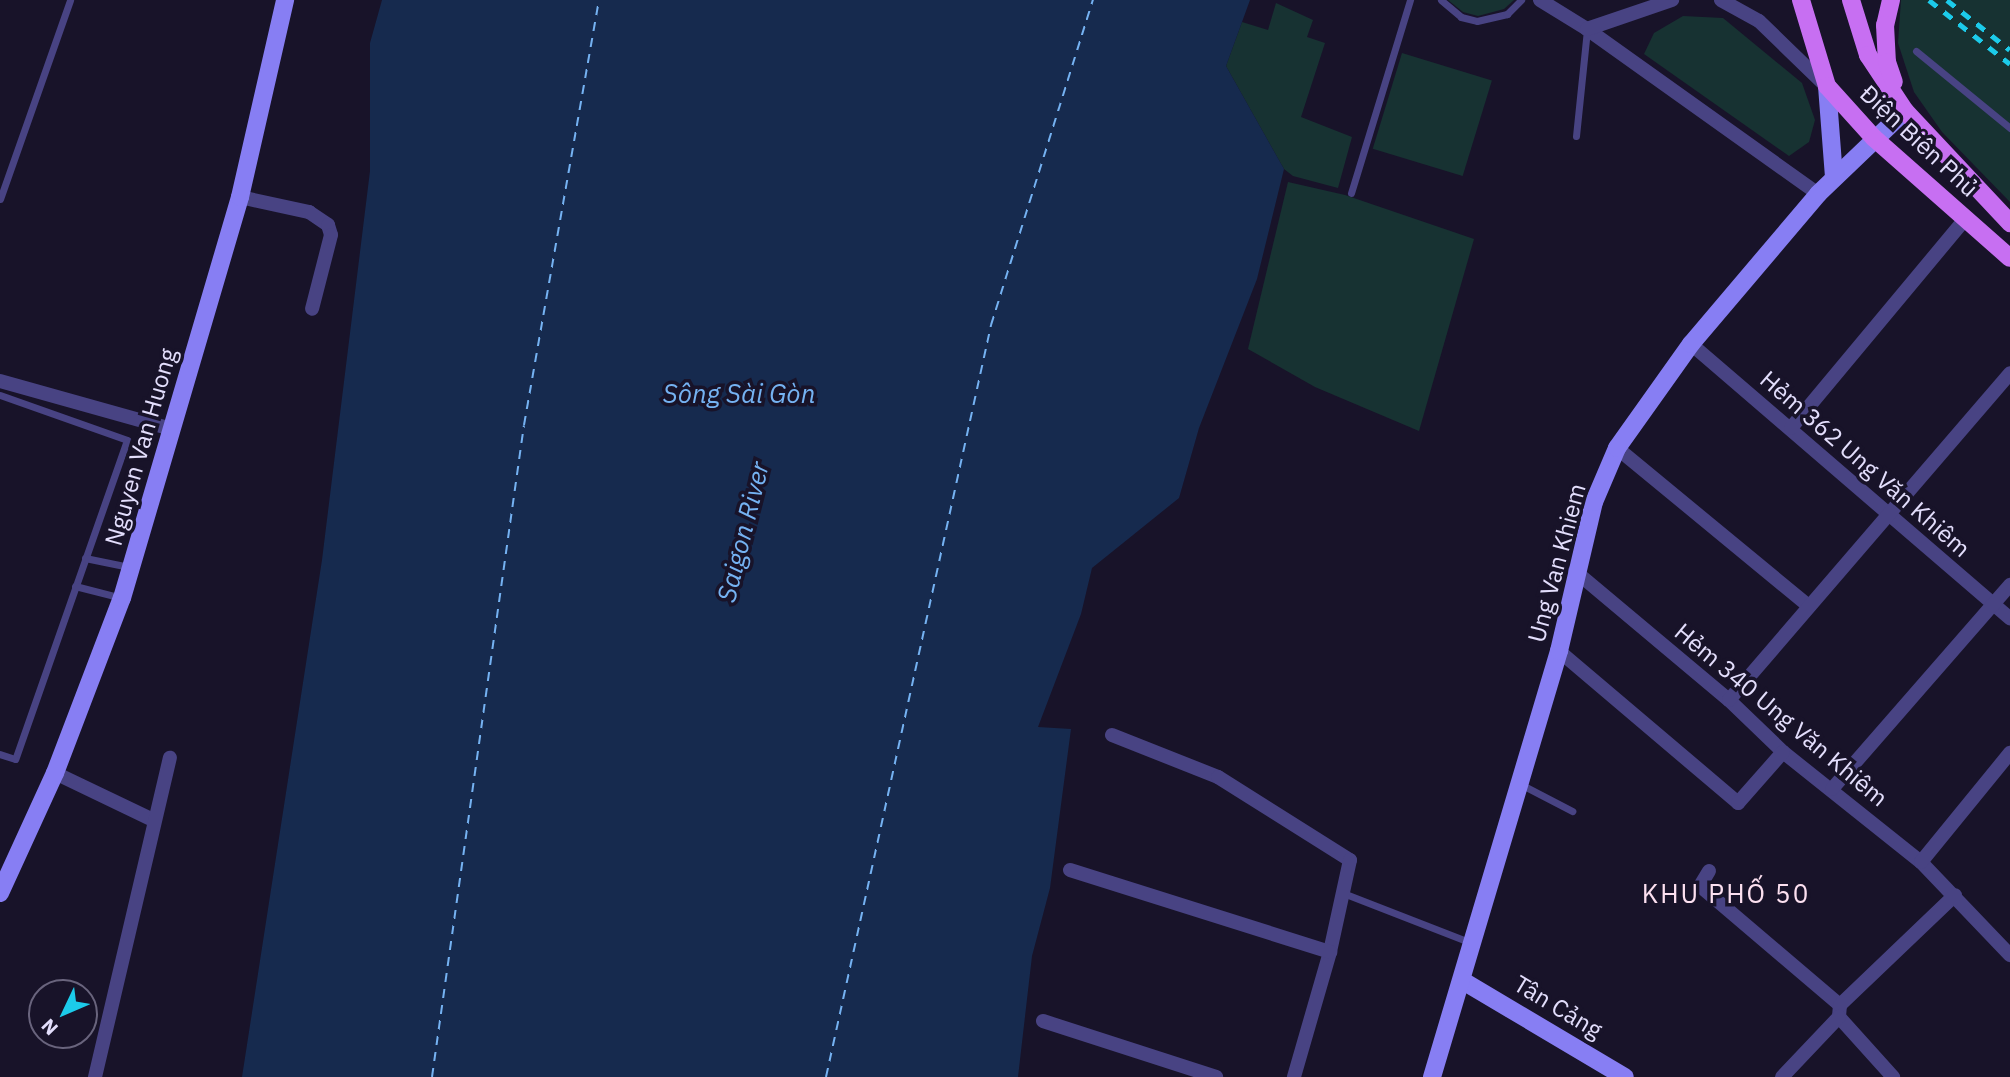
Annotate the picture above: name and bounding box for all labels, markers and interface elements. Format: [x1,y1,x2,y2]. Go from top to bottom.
street label: Điện Biên Phủ [1854,79,1984,203]
street label: Nguyen Van Huong [99,345,183,549]
street label: Hẻm 362 Ung Văn Khiêm [1754,365,1976,563]
water label: Sông Sài Gòn [663,378,815,410]
water label: Saigon River [710,459,776,605]
street label: Ung Van Khiem [1522,480,1592,646]
street label: Hẻm 340 Ung Văn Khiêm [1669,618,1893,812]
district label: KHU PHỐ 50 [1643,878,1809,910]
street label: Tân Cảng [1509,969,1607,1045]
north arrow [28,979,98,1049]
text: N [36,1014,63,1040]

